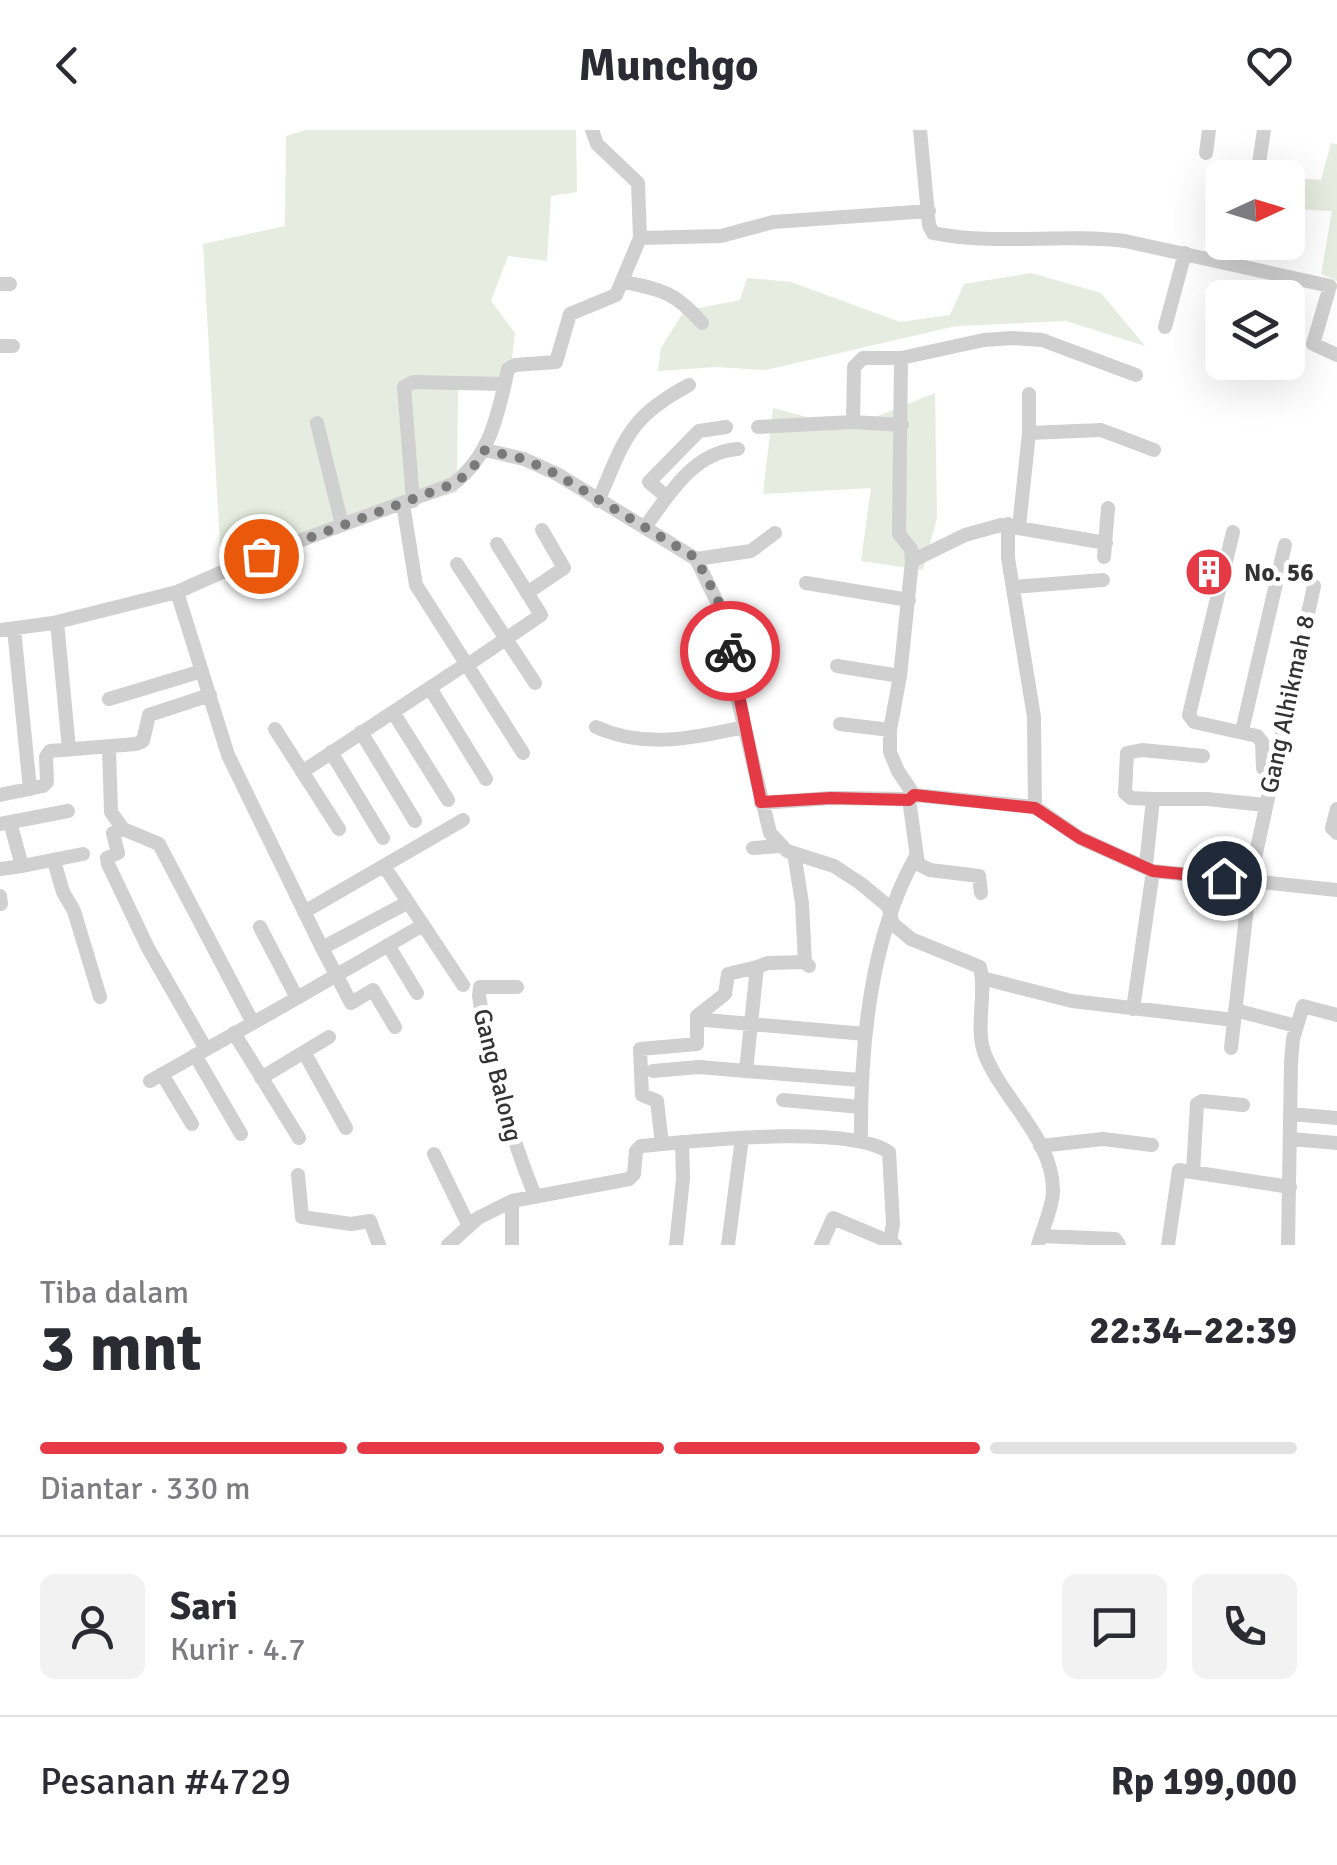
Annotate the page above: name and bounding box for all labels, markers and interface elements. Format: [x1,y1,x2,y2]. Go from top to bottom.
icon: back [40,38,95,93]
text: Munchgo [578,38,759,93]
icon: heart [1242,38,1297,93]
north arrow [1205,160,1305,260]
map controls [1205,160,1305,380]
button: layers [1205,280,1305,380]
pin [219,514,304,599]
icon: bag [234,529,289,584]
building icon: No. 56 [1183,546,1235,598]
place label: No. 56 [1244,557,1314,588]
courier [680,601,780,701]
street label: Gang Alhikmah 8 [1253,612,1321,796]
icon: bike [703,624,758,679]
pin [1182,836,1267,921]
icon: home [1197,851,1252,906]
street label: Gang Balong [467,1005,529,1145]
text: Tiba dalam [40,1273,189,1312]
text: 22:34–22:39 [1089,1307,1297,1354]
text: 3 mnt [40,1309,202,1389]
text: Diantar · 330 m [40,1469,251,1508]
button: person [40,1574,145,1679]
button: chat [1062,1574,1167,1679]
button: phone [1192,1574,1297,1679]
text: Sari [170,1583,238,1630]
text: Kurir · 4.7 [170,1630,306,1669]
text: Pesanan #4729 [40,1758,291,1805]
text: Rp 199,000 [1110,1758,1297,1805]

